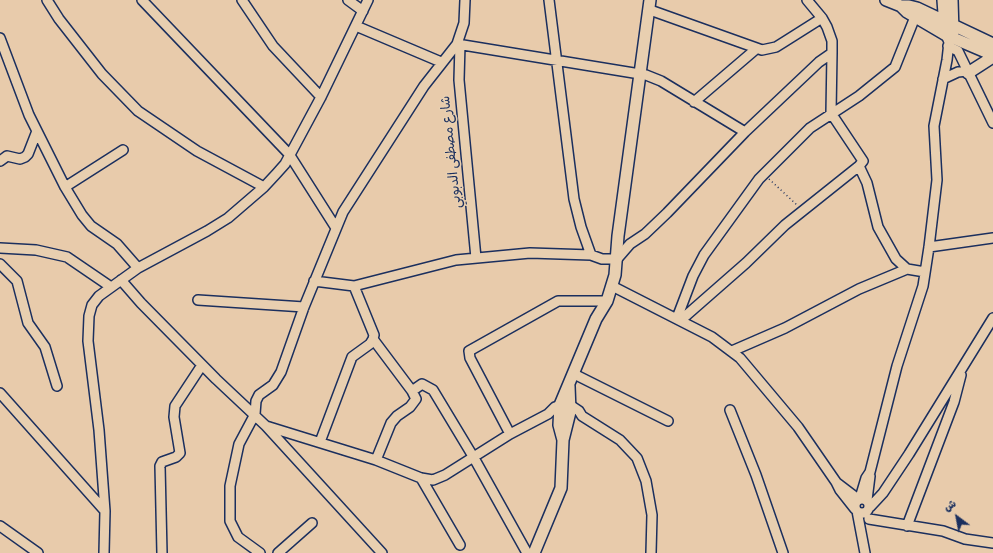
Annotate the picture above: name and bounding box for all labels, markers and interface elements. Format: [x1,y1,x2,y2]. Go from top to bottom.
street label: شارع مصطفى الدبوبي [439,95,467,209]
north arrow [937,497,977,537]
text: ش [941,497,960,517]

